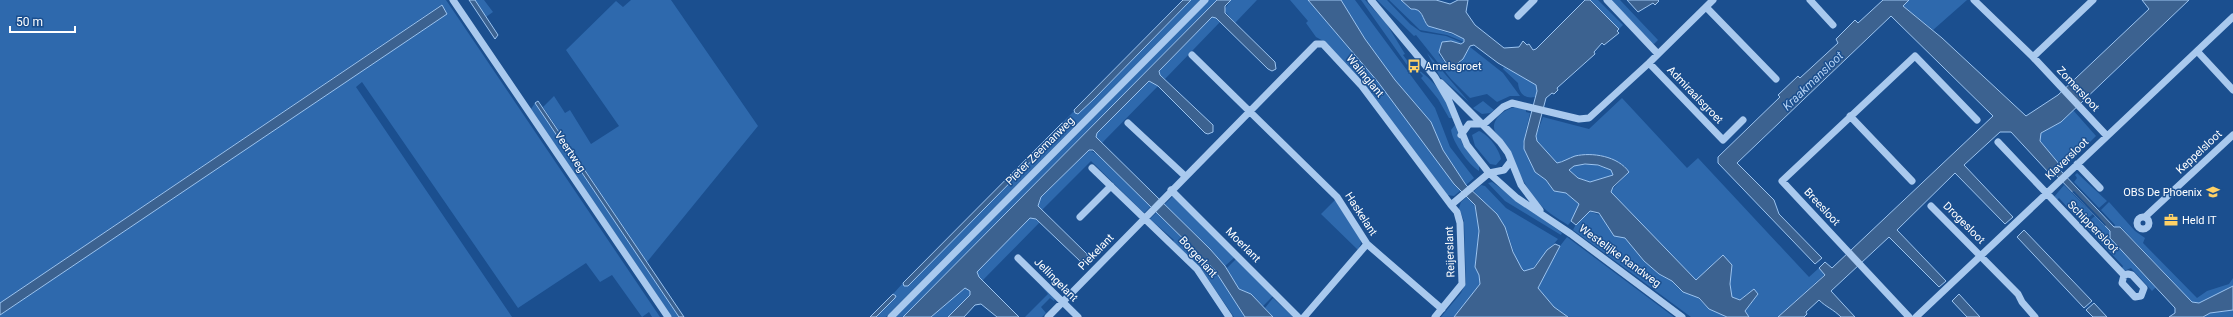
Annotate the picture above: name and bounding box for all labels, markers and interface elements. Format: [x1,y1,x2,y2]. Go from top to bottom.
scale bar [10,8,75,34]
text: 50 m [16,15,43,29]
water label: Kraakmansloot [1780,49,1846,113]
street label: Walinglant [1343,52,1387,100]
bus stop icon: Amelsgroet [1406,58,1422,74]
place label: Amelsgroet [1425,60,1482,73]
street label: Admiraalsgroet [1664,63,1726,127]
street label: Zomersloot [2054,64,2102,114]
street label: Pieter Zeemanweg [1003,114,1077,188]
street label: Keppelsloot [2173,127,2225,177]
street label: Veertweg [552,129,588,175]
street label: Klaversloot [2043,135,2092,183]
school or university icon: OBS De Phoenix [2205,184,2221,200]
street label: Breesloot [1801,186,1843,229]
place label: OBS De Phoenix [2123,186,2203,199]
street label: Haskelant [1342,190,1380,238]
street label: Schippersloot [2065,198,2121,256]
street label: Drogesloot [1940,199,1988,247]
office icon: Held IT [2163,212,2179,228]
place label: Held IT [2182,214,2217,227]
street label: Westelijke Randweg [1577,222,1663,290]
street label: Moerlant [1223,225,1263,265]
street label: Reijerslant [1443,226,1457,278]
street label: Piekelant [1076,231,1117,273]
street label: Borgerlant [1176,234,1220,281]
street label: Jellingelant [1031,255,1081,305]

